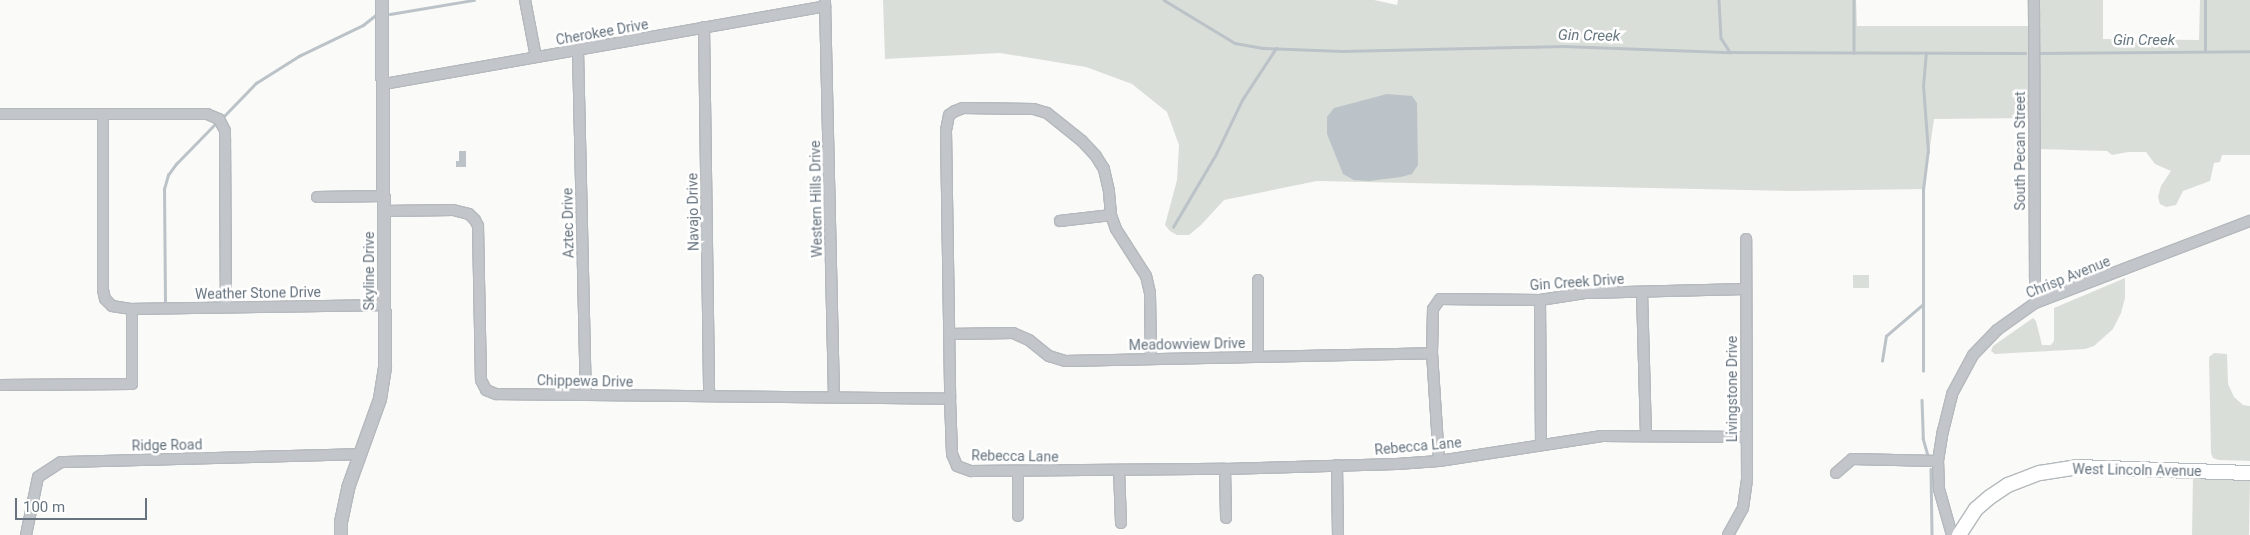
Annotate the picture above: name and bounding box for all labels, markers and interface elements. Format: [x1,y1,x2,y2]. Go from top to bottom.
street label: Cherokee Drive [554,16,650,48]
water label: Gin Creek [1558,26,1620,46]
water label: Gin Creek [2113,32,2175,50]
street label: South Pecan Street [2012,91,2028,211]
street label: Western Hills Drive [807,140,825,258]
street label: Navajo Drive [684,173,702,251]
street label: Aztec Drive [559,188,577,258]
street label: Skyline Drive [361,232,377,310]
street label: Chrisp Avenue [2023,252,2113,302]
street label: Gin Creek Drive [1529,270,1625,294]
street label: Weather Stone Drive [195,284,321,302]
street label: Meadowview Drive [1129,335,1245,353]
street label: Livingstone Drive [1724,336,1740,442]
street label: Chippewa Drive [537,372,633,390]
street label: Rebecca Lane [1374,434,1462,458]
street label: Ridge Road [131,436,203,454]
street label: Rebecca Lane [971,447,1059,465]
street label: West Lincoln Avenue [2072,460,2202,480]
scale bar [18,488,150,520]
text: 100 m [23,498,65,516]

